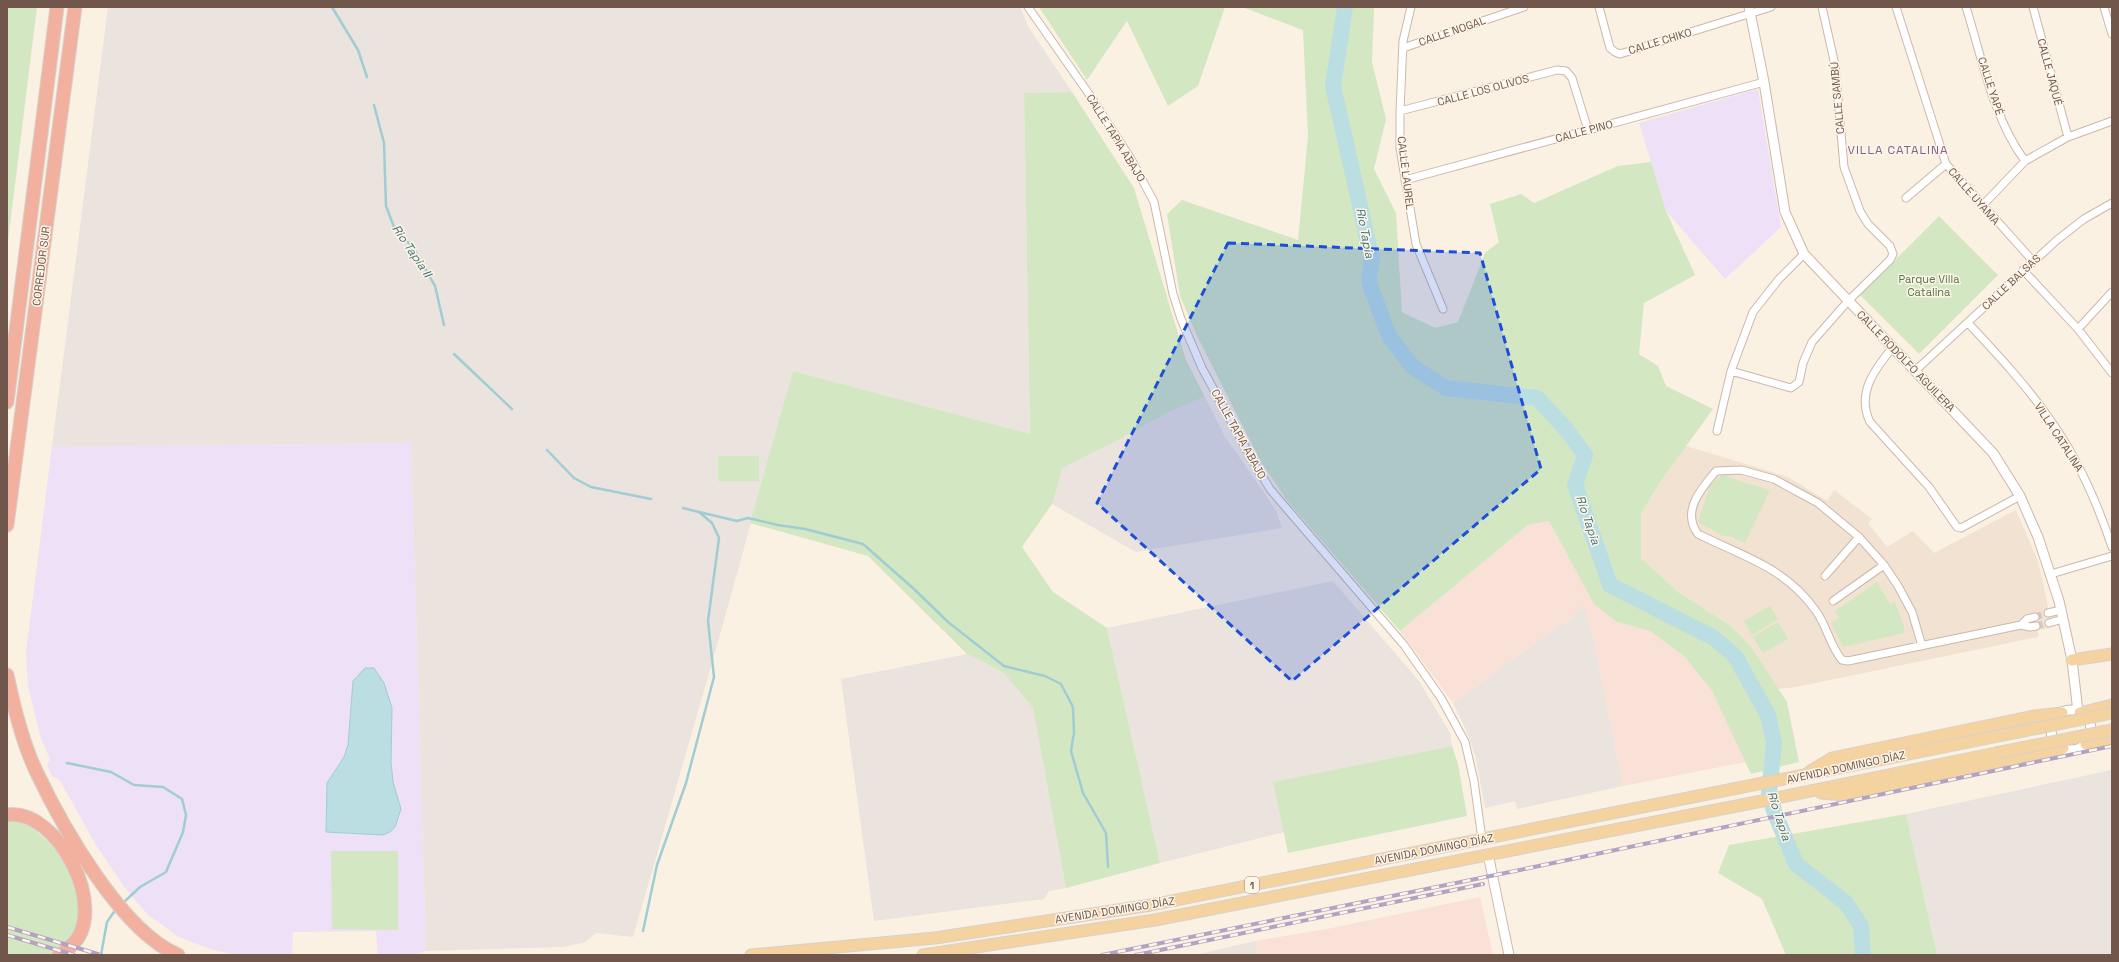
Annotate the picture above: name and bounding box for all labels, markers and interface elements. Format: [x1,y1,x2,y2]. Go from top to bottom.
street label: CALLE NOGAL [1417,13,1487,49]
street label: CALLE CHIKO [1627,25,1693,57]
street label: CALLE JAQUÉ [2034,37,2066,107]
street label: CALLE YAPÉ [1975,55,2007,117]
street label: CALLE SAMBÚ [1826,61,1847,135]
street label: CALLE LOS OLIVOS [1436,71,1531,109]
street label: CALLE TAPIA ABAJO [1083,92,1149,184]
street label: CALLE PINO [1554,117,1614,145]
street label: CALLE LAUREL [1395,135,1417,211]
district label: VILLA CATALINA [1848,142,1948,158]
street label: CALLE UYAMA [1945,164,2003,228]
water label: Río Tapia [1352,206,1378,260]
water label: Rio Tapia II [389,222,437,282]
street label: CORREDOR SUR [29,225,53,307]
street label: CALLE BALSAS [1979,251,2044,313]
park label: Parque Villa Catalina [1899,272,1960,299]
street label: CALLE RODOLFO AGUILERA [1854,307,1958,415]
street label: CALLE TAPIA ABAJO [1208,387,1270,481]
street label: VILLA CATALINA [2031,400,2087,474]
water label: Río Tapia [1572,493,1604,547]
street label: AVENIDA DOMINGO DÍAZ [1785,748,1907,786]
water label: Río Tapia [1763,789,1795,843]
street label: AVENIDA DOMINGO DÍAZ [1373,831,1495,867]
road number: 1 [1245,877,1259,893]
street label: AVENIDA DOMINGO DÍAZ [1054,894,1176,926]

